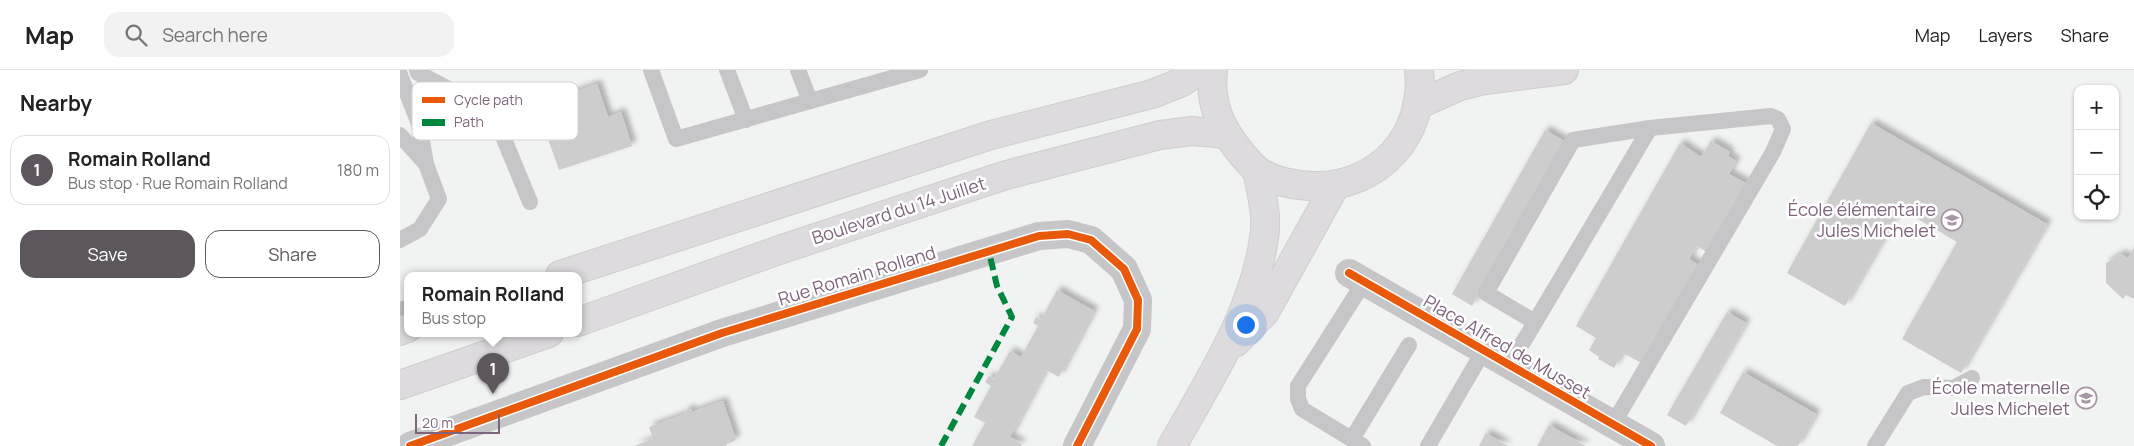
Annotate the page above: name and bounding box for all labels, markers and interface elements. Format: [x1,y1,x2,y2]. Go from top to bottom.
search box [104,12,454,57]
text: Map [25,18,74,51]
icon: search [122,21,150,49]
text: Search here [162,22,268,48]
text: Map [1915,23,1950,47]
text: Layers [1978,23,2032,47]
text: Share [2060,23,2109,47]
legend [412,82,578,140]
map controls [2074,85,2119,220]
button: + [2074,85,2119,130]
text: Nearby [20,89,92,117]
text: Cycle path [454,90,523,109]
text: Path [454,112,484,131]
button: − [2074,130,2119,175]
text: Romain Rolland [68,146,211,172]
text: 1 [33,159,41,181]
text: 180 m [337,159,379,181]
street label: Boulevard du 14 Juillet [809,171,989,250]
text: Bus stop · Rue Romain Rolland [68,172,288,194]
button: locate [2074,175,2119,220]
place label: École élémentaire Jules Michelet [1788,197,1936,242]
school or university icon: École élémentaire Jules Michelet [1940,208,1964,232]
button: Save [20,230,195,278]
button: Share [205,230,380,278]
street label: Rue Romain Rolland [775,240,938,310]
popup [404,272,582,337]
text: Romain Rolland [422,281,564,307]
street label: Place Alfred de Musset [1420,288,1595,404]
text: Bus stop [422,307,486,329]
your location [1233,312,1259,338]
pin: 1 [477,353,509,394]
place label: École maternelle Jules Michelet [1932,375,2070,420]
school or university icon: École maternelle Jules Michelet [2074,386,2098,410]
scale bar [415,411,500,434]
text: 20 m [422,413,453,432]

